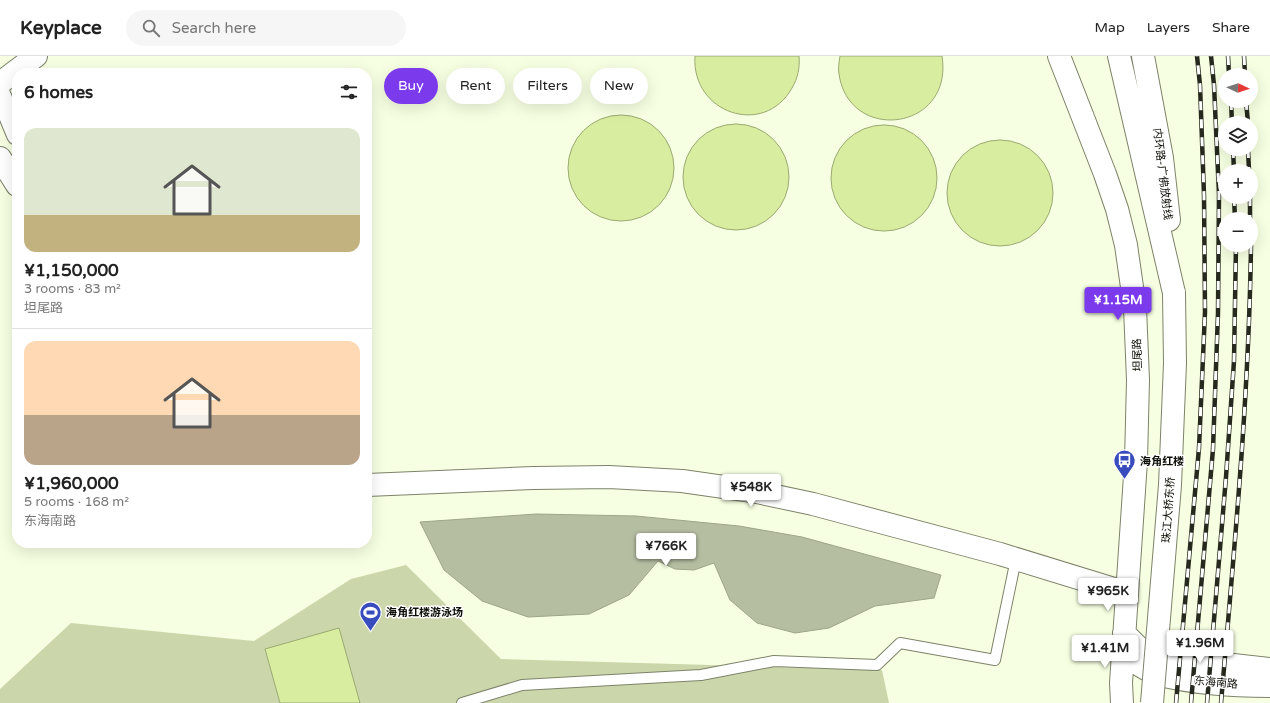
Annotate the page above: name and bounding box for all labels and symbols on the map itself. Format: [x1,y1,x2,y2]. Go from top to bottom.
north arrow [1218,68,1258,108]
street label: 内环路-广佛放射线 [1150,127,1175,221]
pin: ¥1.15M [1085,287,1151,321]
street label: 坦尾路 [1130,338,1145,372]
bus stop icon: 海角红楼 [1111,448,1137,481]
place label: 海角红楼 [1140,455,1184,468]
pin: ¥548K [723,474,779,508]
street label: 珠江大桥东桥 [1160,477,1177,543]
pin: ¥766K [638,533,694,567]
pin: ¥965K [1080,578,1136,612]
sports icon: 海角红楼游泳场 [358,599,384,632]
place label: 海角红楼游泳场 [386,606,463,619]
pin: ¥1.96M [1167,630,1233,664]
pin: ¥1.41M [1072,635,1138,669]
street label: 东海南路 [1193,674,1238,691]

